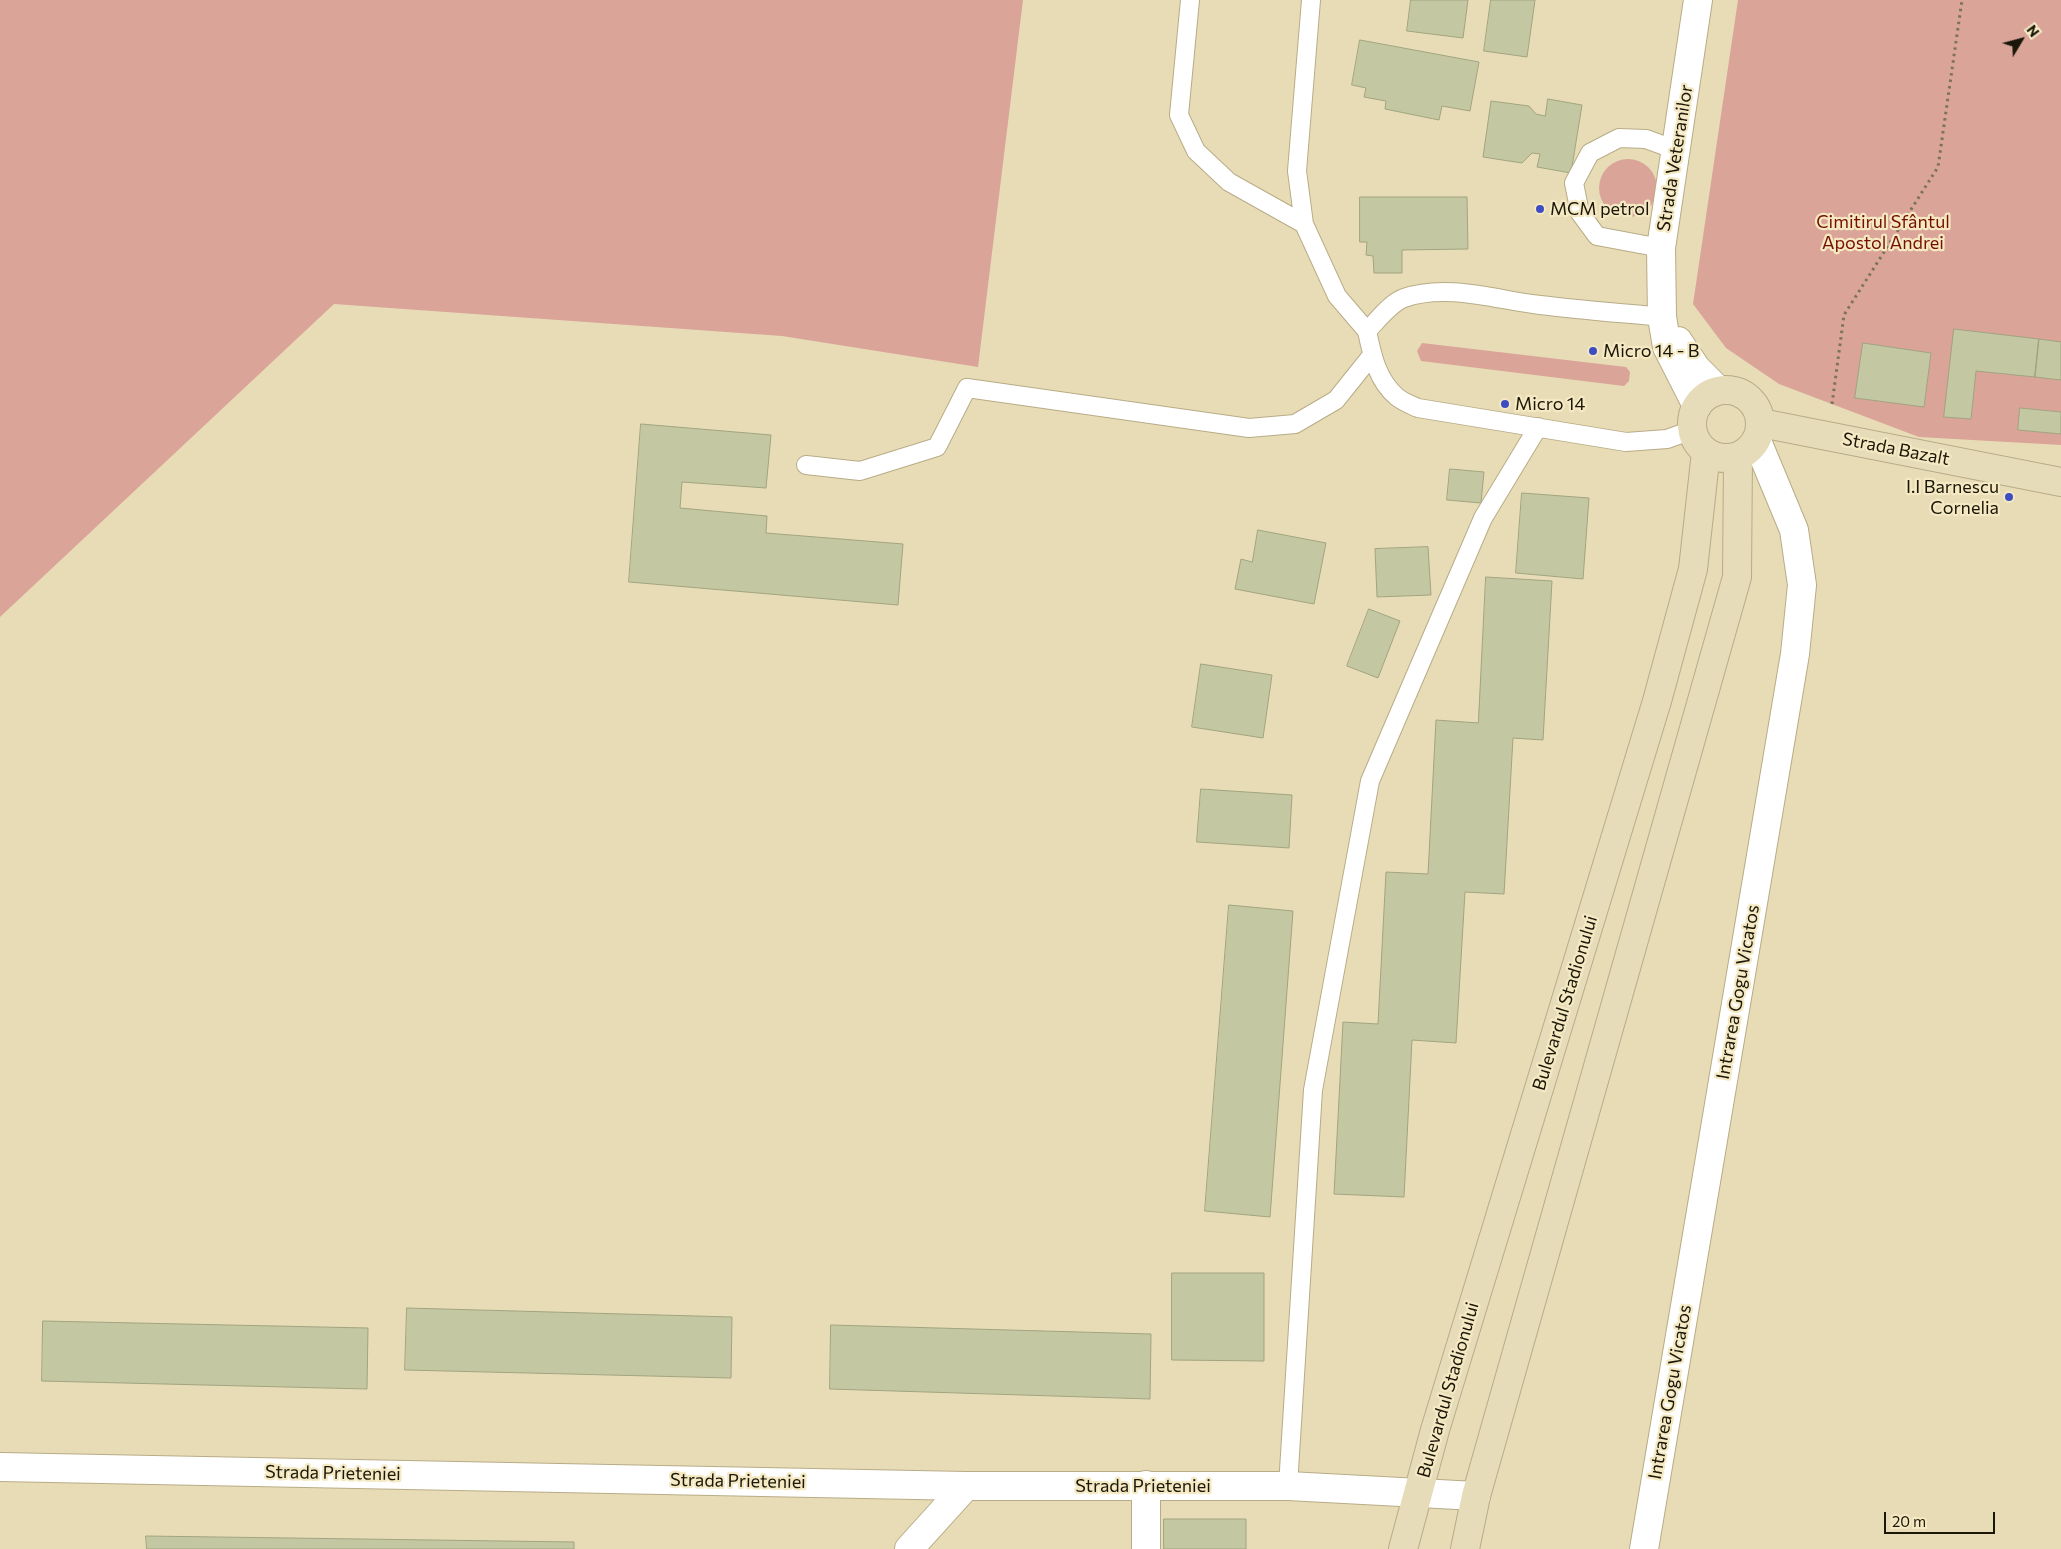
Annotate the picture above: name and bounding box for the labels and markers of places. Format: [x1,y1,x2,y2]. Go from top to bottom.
place label: MCM petrol [1550,198,1650,220]
marker: MCM petrol [1534,203,1546,215]
place label: Micro 14 - B [1603,340,1699,362]
marker: Micro 14 - B [1587,345,1599,357]
place label: Micro 14 [1515,393,1585,415]
marker: Micro 14 [1499,398,1511,410]
place label: I.I Barnescu Cornelia [1906,476,1999,518]
marker: I.I Barnescu Cornelia [2003,491,2015,503]

